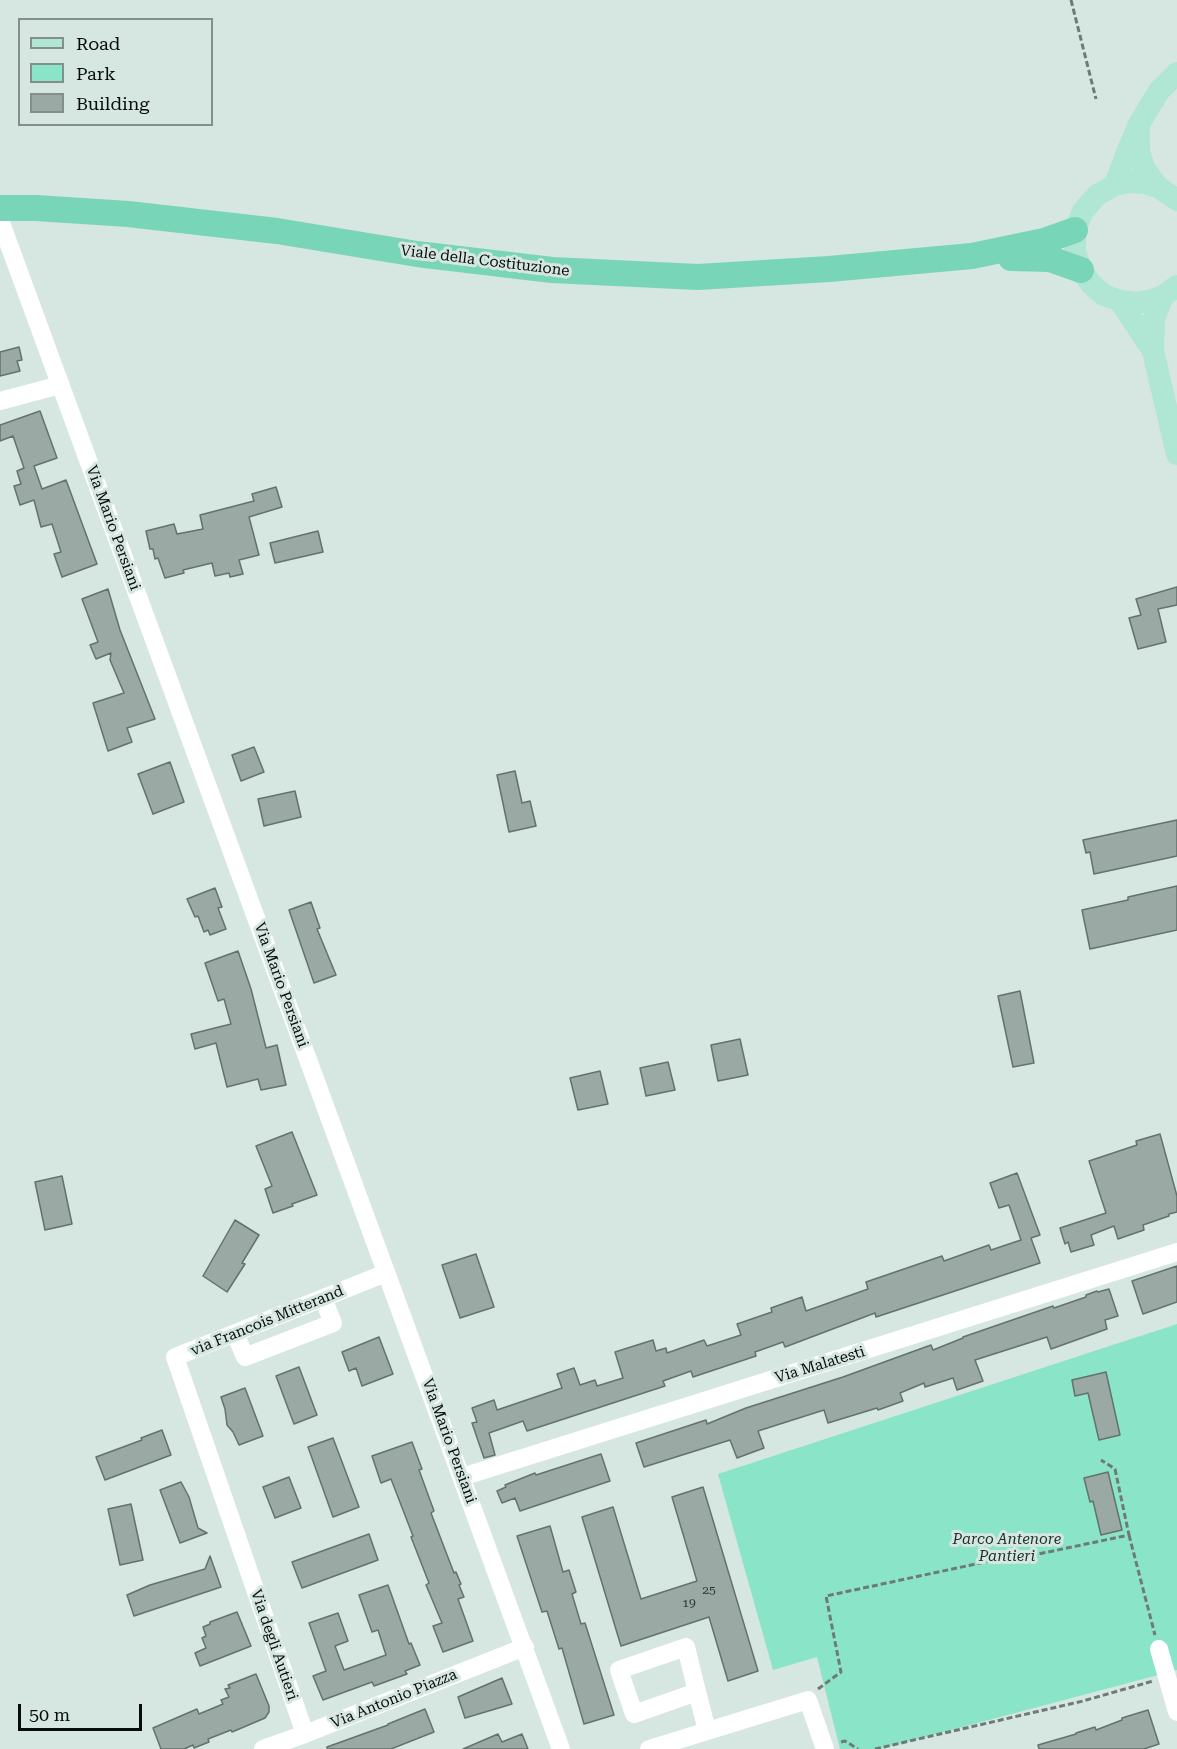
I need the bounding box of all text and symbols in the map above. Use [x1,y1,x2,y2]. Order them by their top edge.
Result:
legend [18,18,213,126]
text: Road [76,33,120,54]
text: Park [76,63,116,84]
text: Building [76,93,150,114]
street label: Viale della Costituzione [399,242,571,280]
street label: Via Mario Persiani [82,463,144,593]
street label: Via Mario Persiani [250,920,312,1050]
street label: via Francois Mitterand [188,1282,346,1360]
street label: Via Malatesti [773,1343,867,1387]
street label: Via Mario Persiani [418,1376,480,1506]
park label: Parco Antenore Pantieri [953,1531,1061,1566]
house number: 25 [702,1583,716,1597]
street label: Via degli Autieri [247,1587,301,1703]
house number: 19 [682,1596,696,1610]
street label: Via Antonio Piazza [328,1665,460,1733]
scale bar [21,1692,146,1730]
text: 50 m [29,1704,70,1725]

